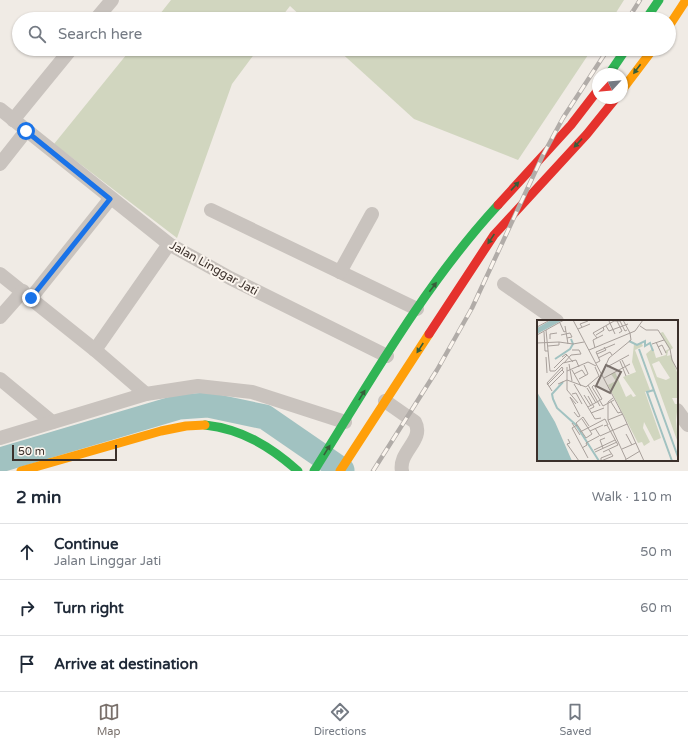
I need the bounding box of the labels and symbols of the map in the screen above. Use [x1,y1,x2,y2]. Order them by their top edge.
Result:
one-way arrow [633,64,642,75]
north arrow [592,68,628,104]
route start [17,122,35,140]
one-way arrow [574,138,583,147]
one-way arrow [510,181,520,191]
one-way arrow [488,233,495,245]
street label: Jalan Linggar Jati [167,238,261,298]
one-way arrow [429,281,438,292]
route end [22,289,40,307]
inset map [537,320,678,461]
one-way arrow [416,343,424,353]
one-way arrow [358,390,366,400]
scale bar [12,443,117,462]
one-way arrow [324,444,331,455]

